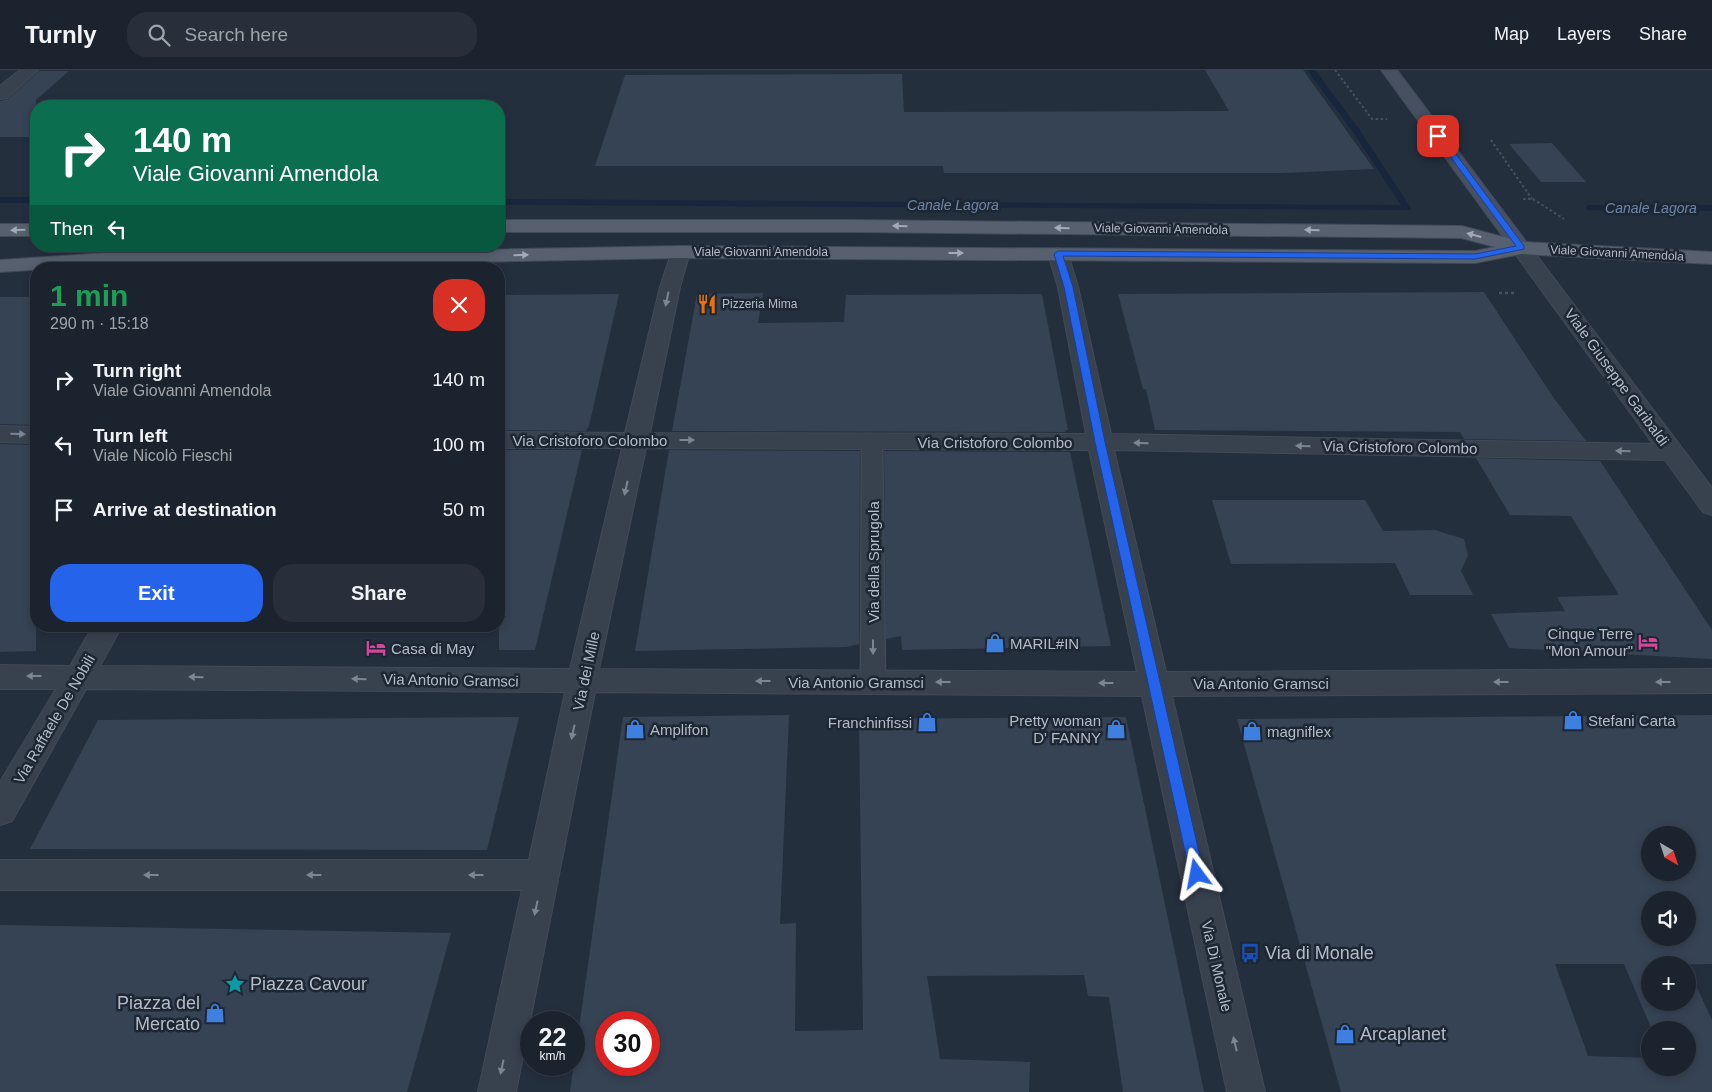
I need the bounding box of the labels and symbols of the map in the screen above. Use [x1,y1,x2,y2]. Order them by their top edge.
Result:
pin [1417,115,1459,157]
water label: Canale Lagora [907,197,999,213]
water label: Canale Lagora [1605,200,1697,216]
street label: Viale Giovanni Amendola [1094,221,1228,237]
one-way arrow [891,222,907,230]
one-way arrow [1054,224,1070,232]
one-way arrow [10,226,26,234]
one-way arrow [1304,226,1320,234]
one-way arrow [1467,231,1482,239]
street label: Viale Giovanni Amendola [1550,243,1685,264]
street label: Viale Giovanni Amendola [694,245,828,259]
one-way arrow [948,249,964,257]
one-way arrow [513,251,529,259]
one-way arrow [663,292,671,308]
restaurant icon: Pizzeria Mima [696,293,718,315]
place label: Pizzeria Mima [722,297,798,311]
street label: Viale Giuseppe Garibaldi [1561,305,1673,449]
one-way arrow [10,431,26,439]
street label: Via Cristoforo Colombo [513,432,667,449]
street label: Via Cristoforo Colombo [918,434,1072,451]
one-way arrow [680,436,696,444]
street label: Via Cristoforo Colombo [1322,437,1478,457]
one-way arrow [1133,439,1149,447]
one-way arrow [1295,441,1311,449]
one-way arrow [1615,447,1631,455]
one-way arrow [622,480,630,495]
street label: Via della Sprugola [865,501,882,623]
place label: Cinque Terre "Mon Amour" [1546,625,1633,659]
street label: Via dei Mille [569,630,603,712]
hotel icon: Cinque Terre "Mon Amour" [1637,631,1659,653]
shop icon: MARIL#IN [984,632,1006,654]
place label: MARIL#IN [1010,635,1079,652]
hotel icon: Casa di May [365,637,387,659]
place label: Casa di May [391,640,475,657]
one-way arrow [869,640,877,656]
street label: Via Raffaele De Nobili [10,651,98,787]
street label: Via Antonio Gramsci [383,670,519,690]
one-way arrow [25,673,41,681]
one-way arrow [188,673,204,681]
street label: Via Antonio Gramsci [788,674,924,691]
one-way arrow [350,675,366,683]
street label: Via Antonio Gramsci [1193,675,1329,692]
one-way arrow [755,677,771,685]
one-way arrow [935,678,951,686]
one-way arrow [1493,678,1509,686]
one-way arrow [1655,678,1671,686]
one-way arrow [1097,679,1113,687]
shop icon: Stefani Carta [1562,709,1584,731]
shop icon: Franchinfissi [916,711,938,733]
place label: Pretty woman D' FANNY [1009,712,1101,746]
place label: Stefani Carta [1588,712,1676,729]
place label: Franchinfissi [828,714,912,731]
shop icon: Amplifon [624,718,646,740]
shop icon: Pretty woman D' FANNY [1105,718,1127,740]
shop icon: magniflex [1241,720,1263,742]
place label: Amplifon [650,721,708,738]
place label: magniflex [1267,723,1332,740]
one-way arrow [569,724,577,740]
north arrow [1641,826,1696,881]
position arrow [1170,847,1222,899]
one-way arrow [143,871,159,879]
one-way arrow [305,871,321,879]
one-way arrow [468,871,484,879]
one-way arrow [531,900,539,916]
street label: Via Di Monale [1198,919,1236,1013]
bus stop icon: Via di Monale [1239,942,1261,964]
place label: Via di Monale [1265,943,1374,963]
place icon: Piazza Cavour [224,973,246,995]
place label: Piazza Cavour [250,974,367,994]
place label: Piazza del Mercato [117,993,200,1034]
shop icon: Piazza del Mercato [204,1002,226,1024]
speed limit sign: 30 [595,1011,660,1076]
shop icon: Arcaplanet [1334,1023,1356,1045]
place label: Arcaplanet [1360,1024,1446,1044]
one-way arrow [1231,1037,1239,1052]
one-way arrow [498,1059,506,1075]

